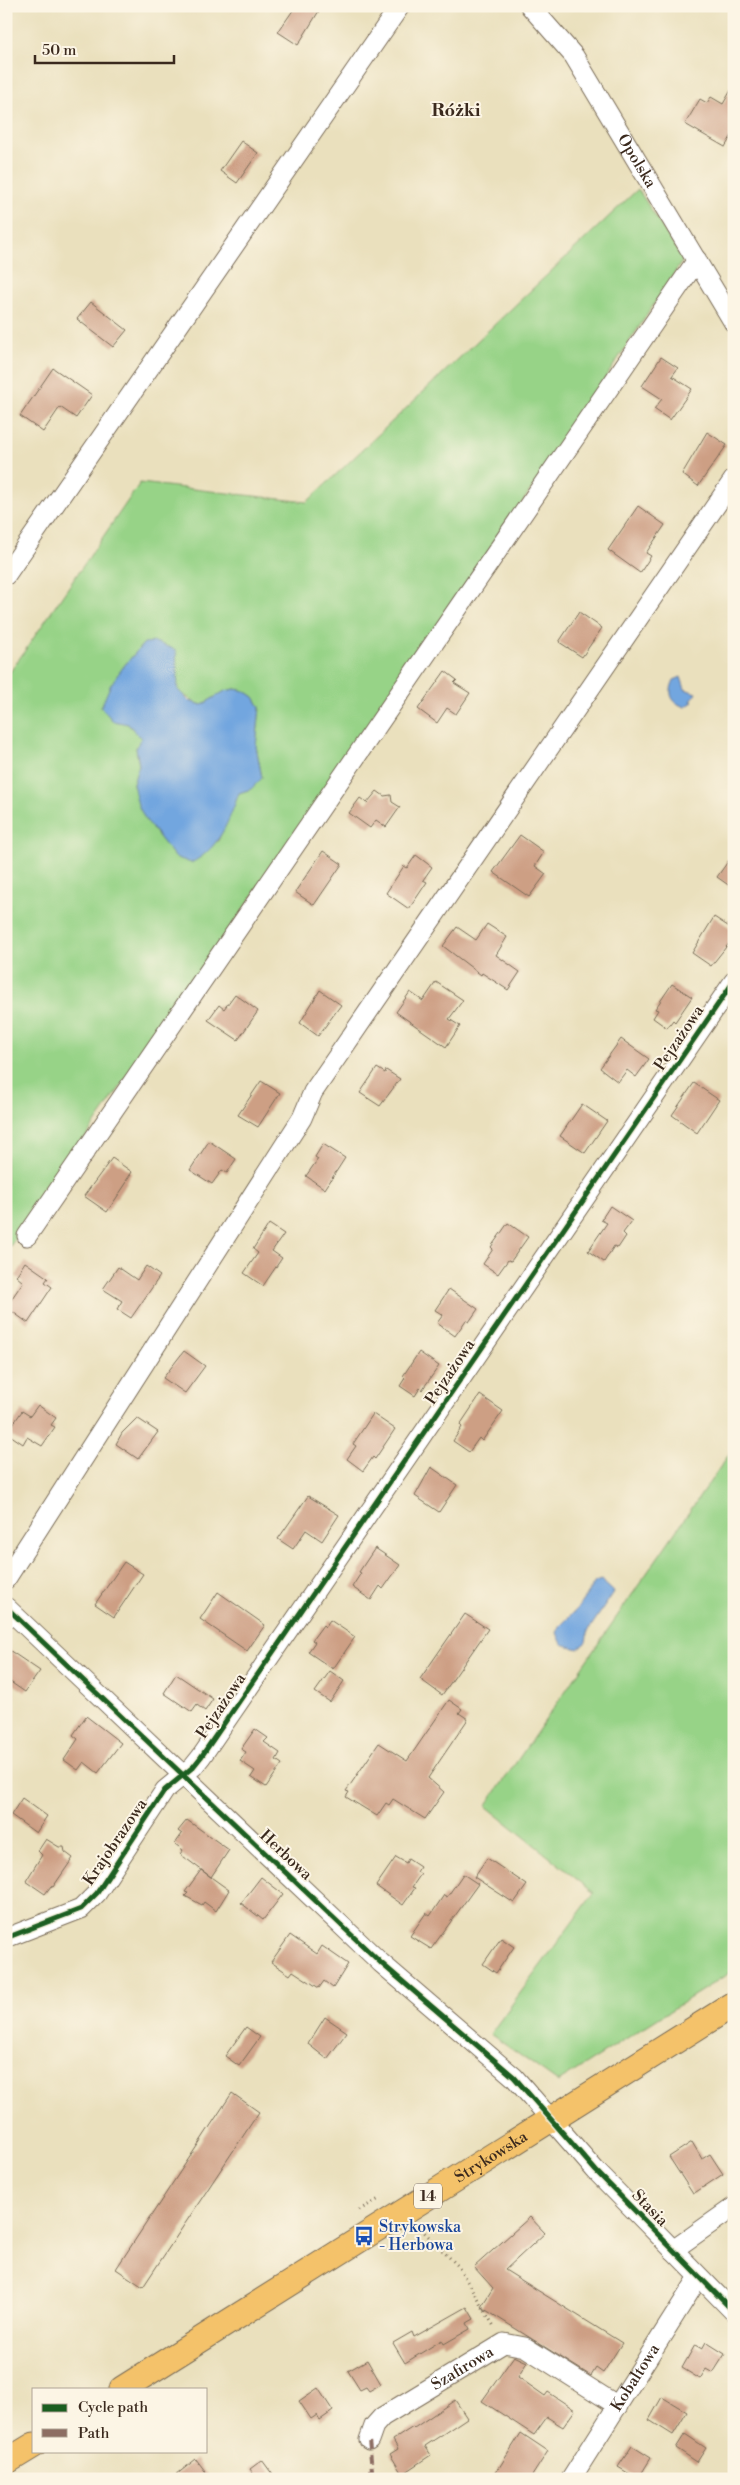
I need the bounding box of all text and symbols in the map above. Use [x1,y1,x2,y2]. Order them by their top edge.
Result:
scale bar [35,32,174,64]
text: 50 m [42,41,76,60]
district label: Różki [431,99,481,122]
street label: Opolska [613,130,661,192]
street label: Pejzażowa [650,1001,709,1075]
street label: Pejzażowa [421,1335,480,1409]
street label: Pejzażowa [192,1669,251,1743]
street label: Krajobrazowa [79,1794,152,1889]
street label: Herbowa [256,1826,317,1885]
street label: Strykowska [451,2126,532,2187]
road number: 14 [414,2184,442,2208]
street label: Stasia [628,2185,673,2231]
place label: Strykowska - Herbowa [379,2217,462,2255]
bus stop icon: Strykowska - Herbowa [353,2225,375,2247]
street label: Kobaltowa [606,2339,664,2415]
street label: Szafirowa [428,2341,498,2395]
legend [32,2388,208,2452]
text: Cycle path [78,2398,148,2417]
text: Path [78,2424,110,2443]

